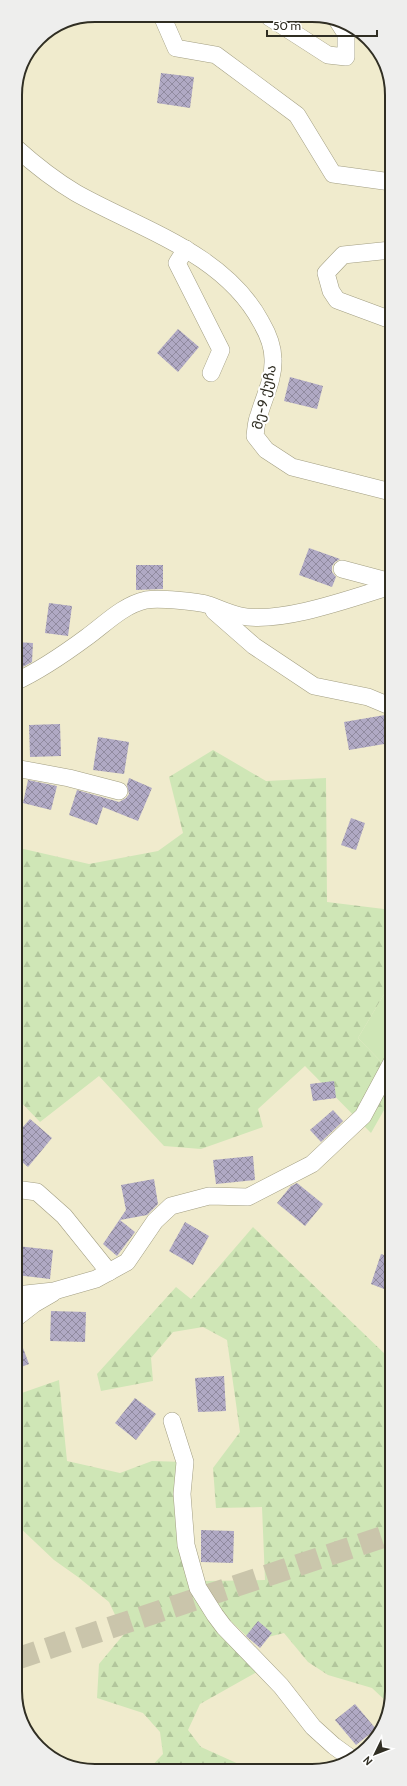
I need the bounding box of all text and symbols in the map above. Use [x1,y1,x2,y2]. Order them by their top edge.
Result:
scale bar [267,12,377,38]
text: 50 m [273,18,301,33]
street label: მე-9 ქუჩა [248,363,280,431]
north arrow [355,1734,395,1774]
text: N [360,1753,375,1768]

